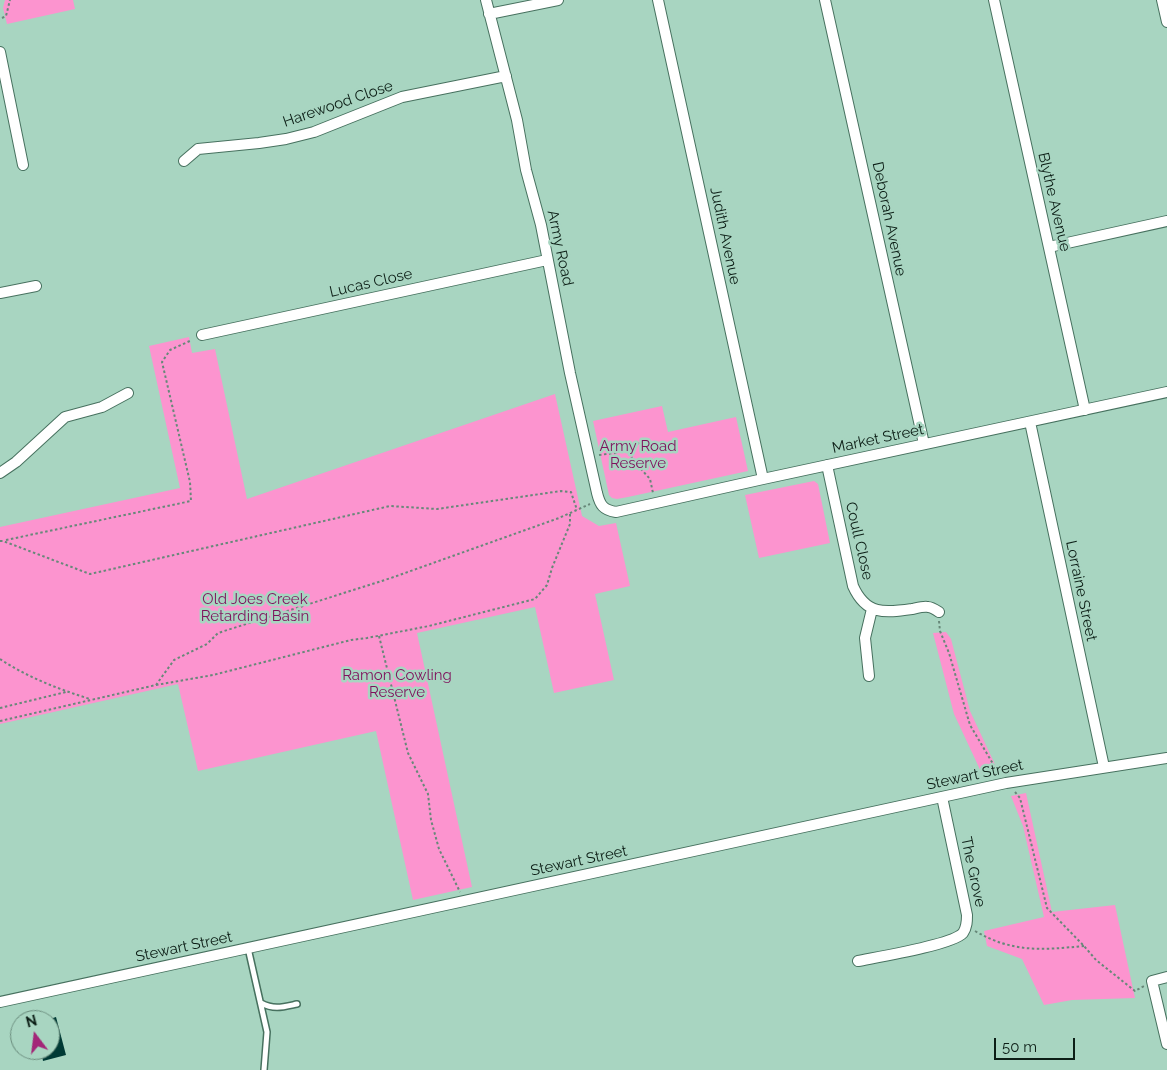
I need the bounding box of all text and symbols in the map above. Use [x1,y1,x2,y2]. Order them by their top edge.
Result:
street label: Harewood Close [281,77,395,131]
street label: Blythe Avenue [1034,151,1074,253]
street label: Deborah Avenue [868,160,910,278]
street label: Judith Avenue [706,186,744,286]
street label: Army Road [543,208,577,288]
street label: Lucas Close [328,265,414,301]
street label: Market Street [831,421,925,457]
park label: Army Road Reserve [600,437,676,472]
street label: Coull Close [841,500,877,582]
street label: Lorraine Street [1062,539,1100,643]
park label: Old Joes Creek Retarding Basin [201,590,309,625]
park label: Ramon Cowling Reserve [342,666,452,701]
street label: Stewart Street [925,756,1025,794]
street label: The Grove [957,835,989,909]
street label: Stewart Street [529,842,629,880]
street label: Stewart Street [134,928,234,966]
north arrow [10,1010,60,1060]
text: N [24,1012,39,1031]
scale bar [997,1028,1078,1060]
text: 50 m [1002,1038,1037,1056]

